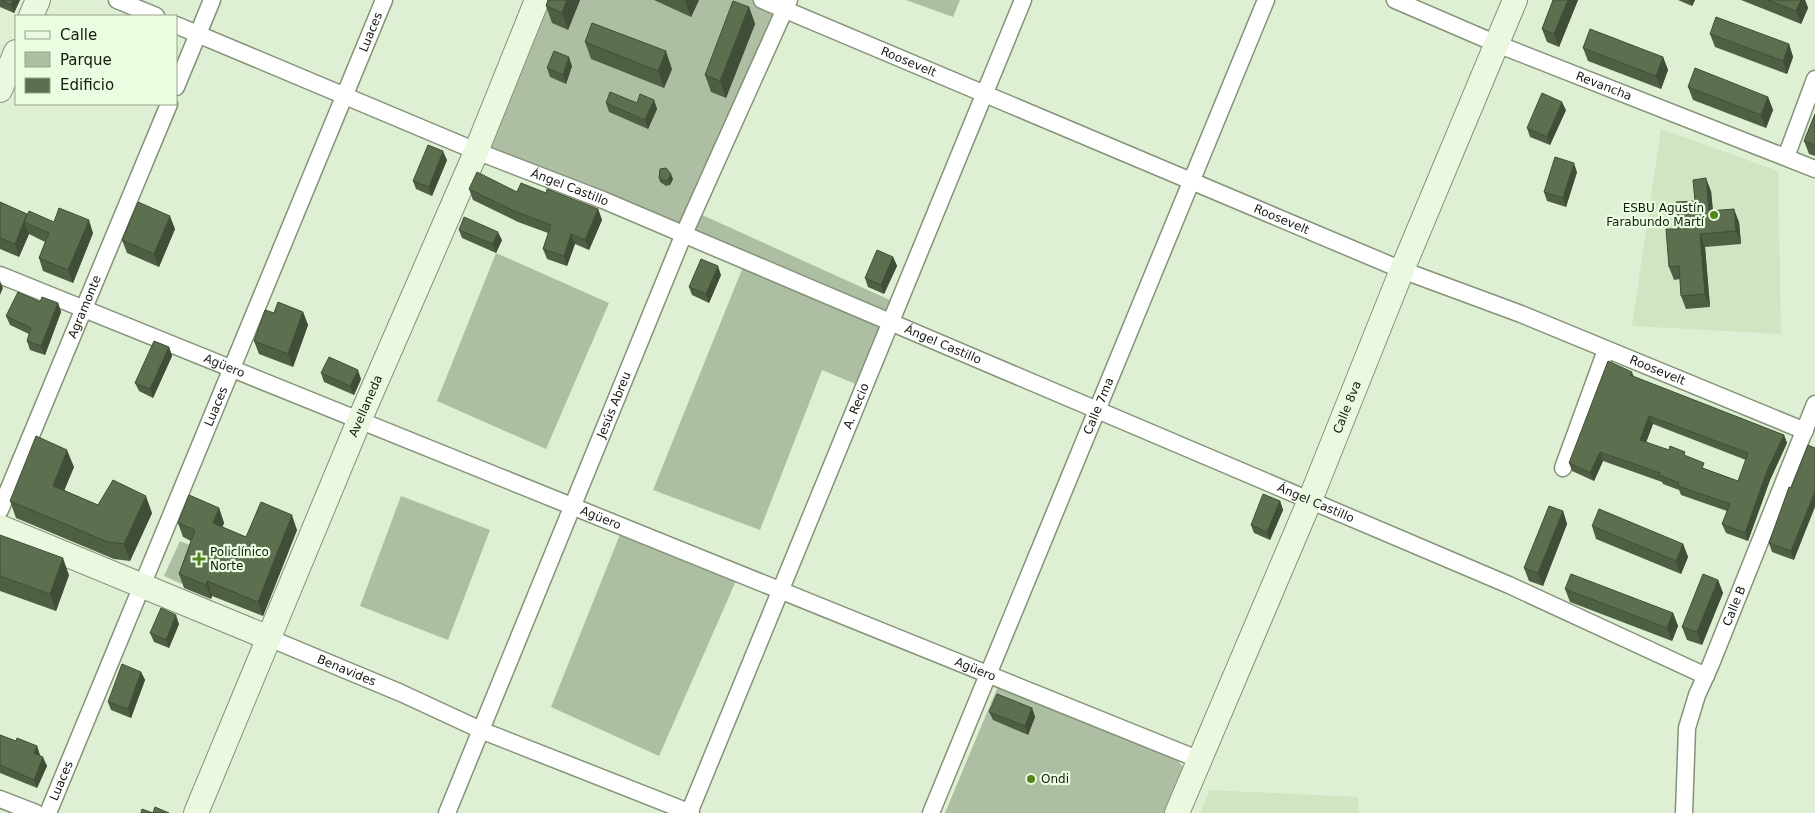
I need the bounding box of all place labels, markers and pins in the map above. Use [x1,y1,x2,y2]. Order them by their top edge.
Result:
place label: ESBU Agustín Farabundo Martí [1606,201,1705,229]
marker: ESBU Agustín Farabundo Martí [1708,209,1720,221]
place label: Policlínico Norte [210,545,269,573]
marker: Policlínico Norte [192,552,206,566]
place label: Ondi [1041,772,1069,786]
marker: Ondi [1025,773,1037,785]

